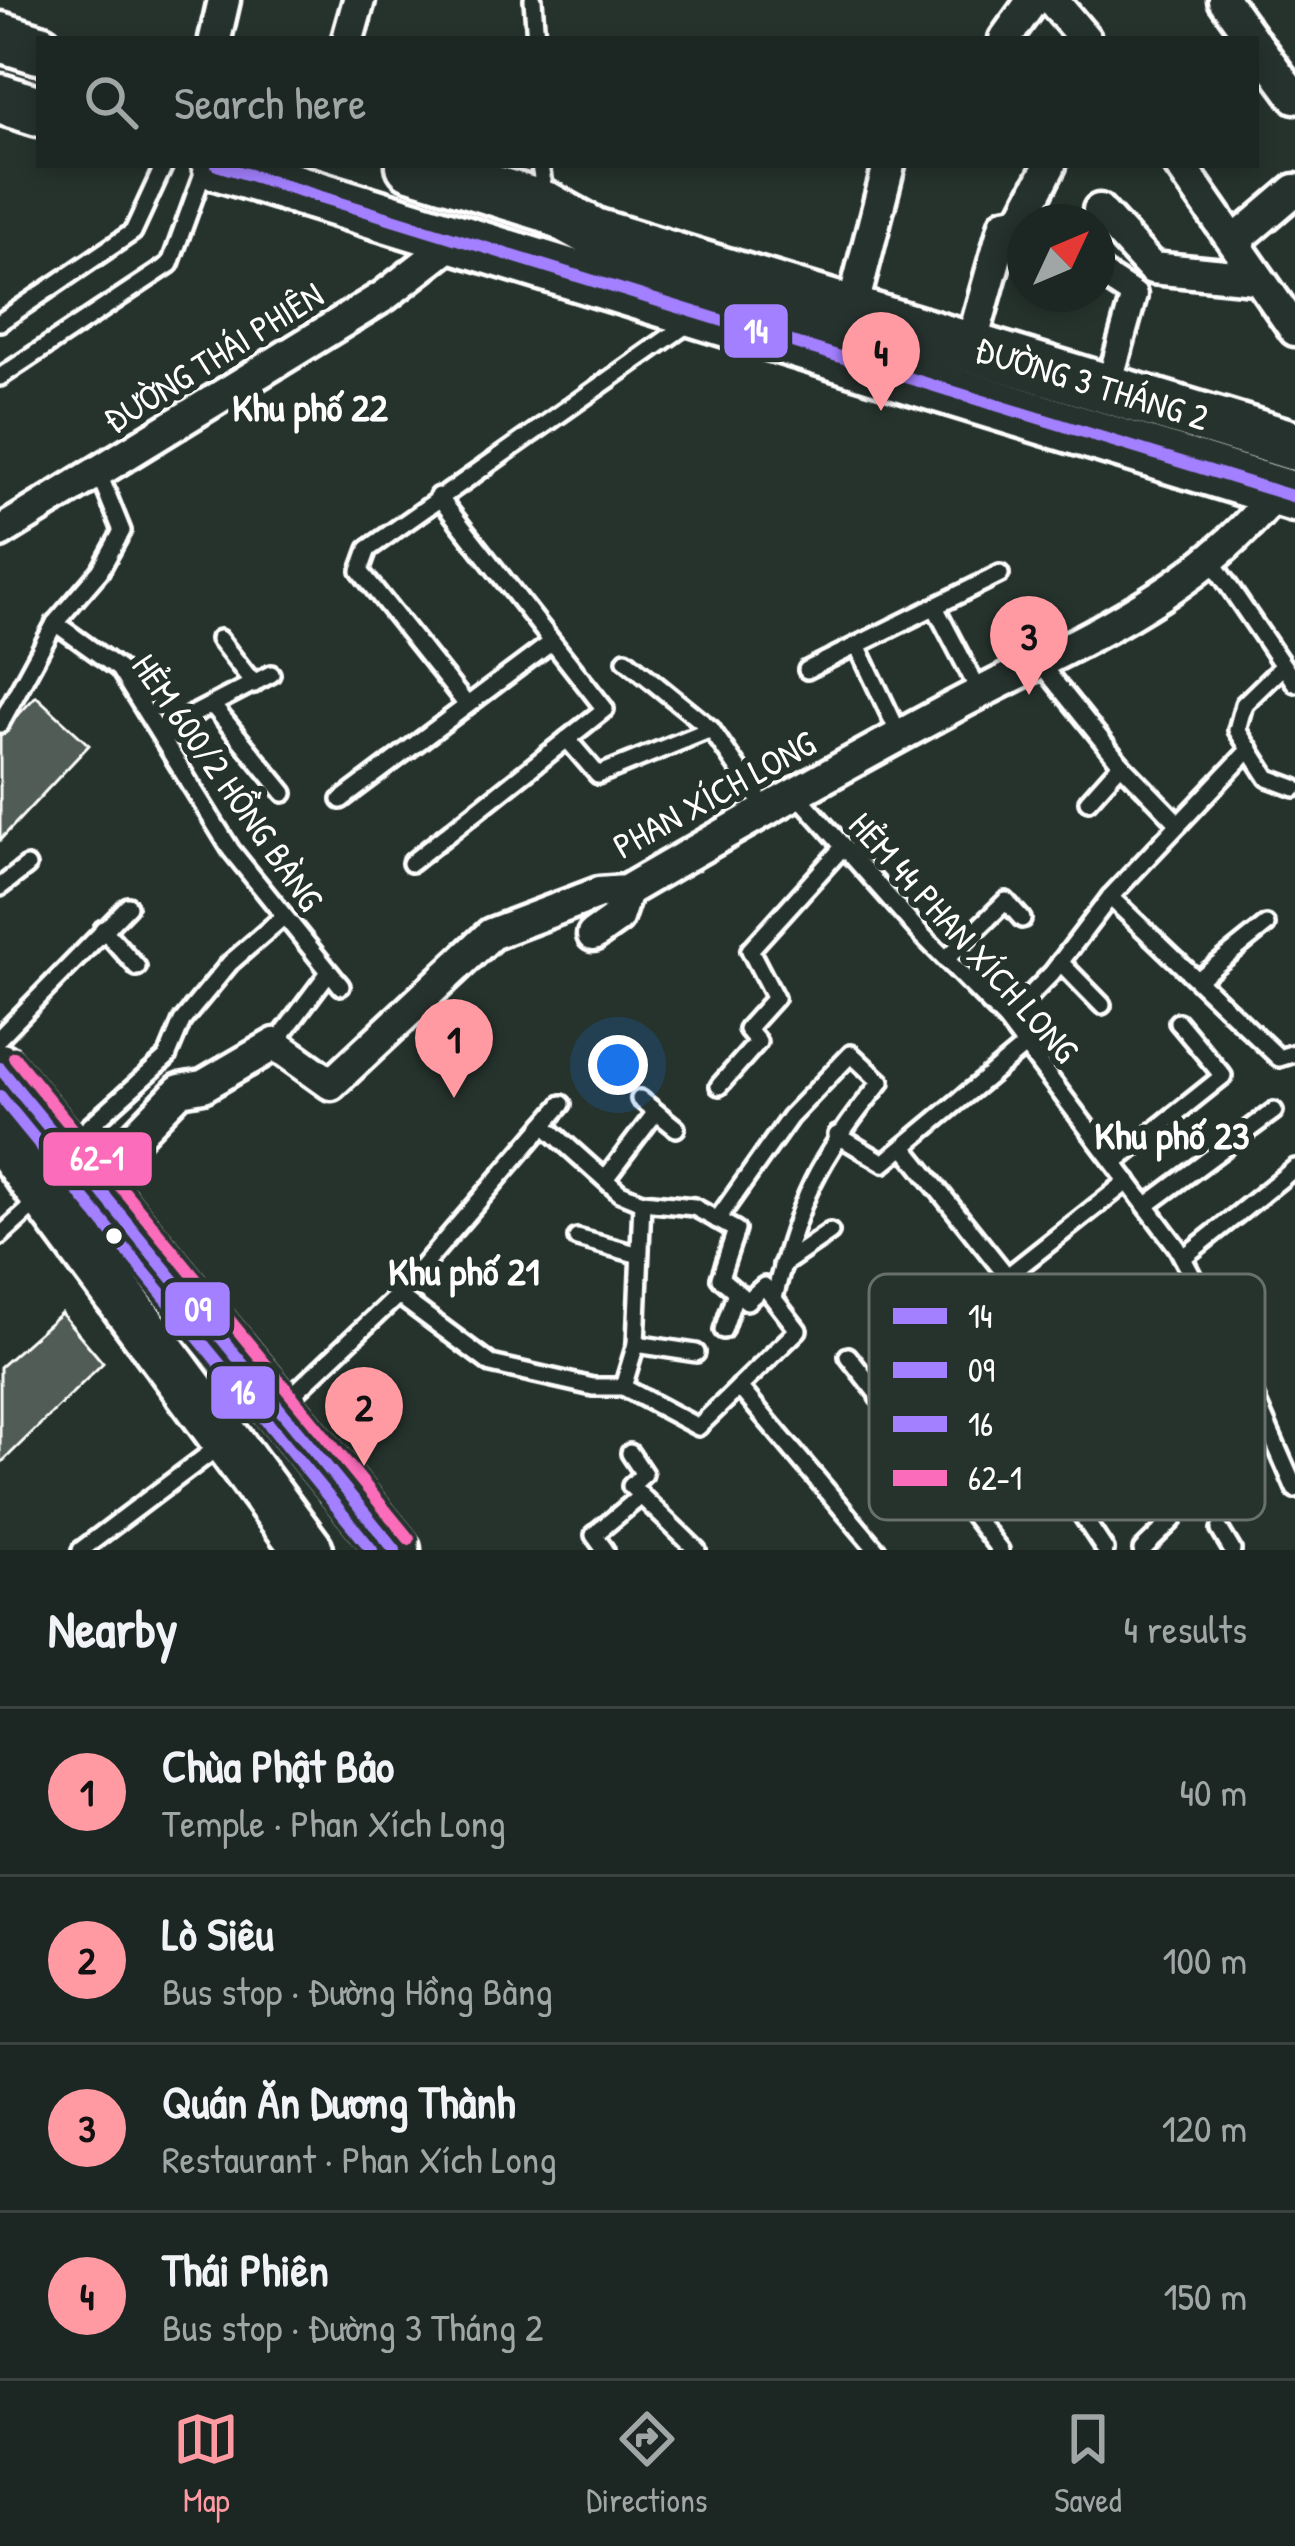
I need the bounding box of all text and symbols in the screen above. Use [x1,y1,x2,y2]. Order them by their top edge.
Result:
search box [36,36,1259,168]
icon: search [78,69,144,135]
text: Search here [174,72,366,133]
north arrow [1007,204,1115,312]
street label: ĐƯỜNG THÁI PHIÊN [94,270,332,444]
line badge: 14 [722,302,790,360]
text: 14 [744,309,768,353]
pin: 4 [842,312,920,411]
street label: ĐƯỜNG 3 THÁNG 2 [969,324,1215,441]
district label: Khu phố 22 [232,380,389,434]
pin: 3 [990,596,1068,695]
street label: HẺM 600/2 HỒNG BÀNG [121,643,336,921]
street label: PHAN XÍCH LONG [604,718,824,869]
street label: HẺM 44 PHAN XÍCH LONG [839,801,1091,1073]
pin: 1 [415,999,493,1098]
your location [588,1035,648,1095]
district label: Khu phố 23 [1095,1108,1249,1162]
line badge: 62-1 [41,1130,154,1188]
text: 62-1 [70,1136,124,1180]
unlabelled marker [103,1225,125,1247]
district label: Khu phố 21 [388,1244,540,1298]
legend [869,1274,1265,1520]
line badge: 09 [163,1280,232,1338]
text: 09 [185,1287,211,1331]
text: 14 [968,1294,992,1338]
text: 09 [968,1348,995,1392]
line badge: 16 [209,1364,277,1421]
pin: 2 [325,1367,403,1466]
text: 16 [230,1370,256,1414]
text: 16 [968,1402,993,1446]
text: 62-1 [968,1456,1022,1500]
text: Nearby [48,1594,178,1663]
text: 4 results [1123,1602,1247,1655]
text: Chùa Phật Bảo [162,1735,394,1796]
text: 1 [80,1765,94,1818]
text: 40 m [1179,1765,1247,1818]
text: Temple · Phan Xích Long [162,1796,506,1849]
text: Lò Siêu [162,1903,274,1964]
text: 2 [78,1933,96,1986]
text: 100 m [1162,1933,1247,1986]
text: Bus stop · Đường Hồng Bàng [162,1964,553,2017]
text: Quán Ăn Dương Thành [162,2071,516,2132]
text: 3 [78,2101,96,2154]
text: 120 m [1162,2101,1247,2154]
text: Restaurant · Phan Xích Long [162,2132,557,2185]
text: Thái Phiên [162,2239,329,2300]
text: 4 [80,2269,94,2322]
text: 150 m [1163,2269,1247,2322]
text: Bus stop · Đường 3 Tháng 2 [162,2300,543,2353]
tab: Map [173,2406,239,2522]
tab: Directions [586,2406,708,2522]
tab: Saved [1054,2406,1122,2522]

